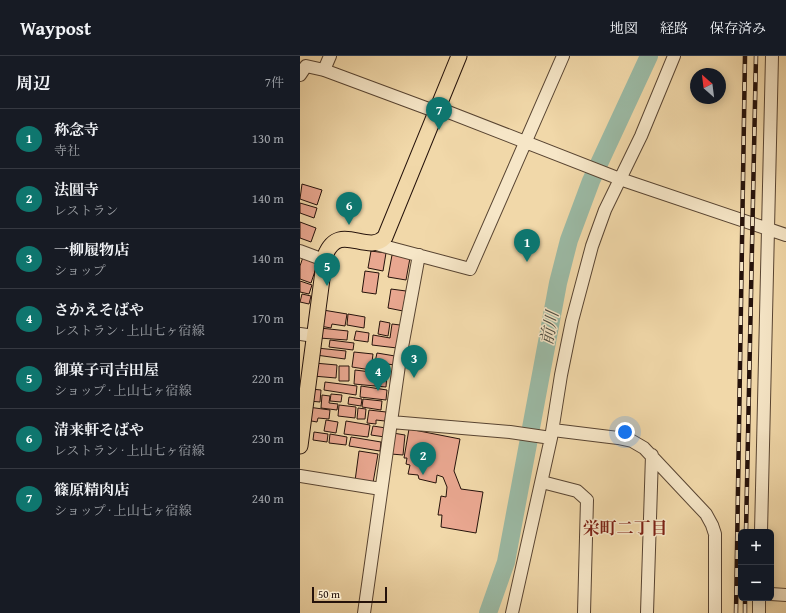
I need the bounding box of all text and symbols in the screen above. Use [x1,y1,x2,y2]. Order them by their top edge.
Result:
text: Waypost [20,14,91,42]
text: 地図 [610,18,638,38]
text: 経路 [660,18,688,38]
text: 保存済み [710,18,766,38]
north arrow [690,68,726,104]
text: 周辺 [16,70,50,95]
text: 7件 [265,73,284,92]
pin: 7 [426,97,452,130]
text: 称念寺 [54,119,99,140]
text: 1 [26,129,32,148]
text: 130 m [252,129,284,148]
text: 寺社 [54,141,80,160]
text: 法圓寺 [54,179,99,200]
text: 2 [26,189,32,208]
text: 140 m [252,189,284,208]
pin: 6 [336,192,362,225]
text: レストラン [54,201,119,220]
pin: 1 [514,229,540,262]
text: 一柳履物店 [54,239,129,260]
text: 3 [26,249,32,268]
text: 140 m [252,249,284,268]
pin: 5 [314,253,340,286]
text: ショップ [54,261,106,280]
text: さかえそばや [54,299,144,320]
water label: 前川 [533,307,564,347]
text: 4 [26,309,32,328]
text: 170 m [252,309,284,328]
text: レストラン · 上山七ヶ宿線 [54,321,205,340]
pin: 3 [401,345,427,378]
pin: 4 [365,358,391,391]
text: 御菓子司吉田屋 [54,359,159,380]
text: 5 [26,369,32,388]
text: 220 m [252,369,284,388]
text: ショップ · 上山七ヶ宿線 [54,381,192,400]
text: 清来軒そばや [54,419,144,440]
your location [615,422,635,442]
text: 6 [26,429,32,448]
text: 230 m [252,429,284,448]
text: レストラン · 上山七ヶ宿線 [54,441,205,460]
pin: 2 [410,442,436,475]
text: 篠原精肉店 [54,479,129,500]
text: 7 [26,489,32,508]
text: 240 m [252,489,284,508]
text: ショップ · 上山七ヶ宿線 [54,501,192,520]
district label: 栄町二丁目 [583,515,668,540]
map controls [738,529,774,601]
button: + [738,529,774,565]
button: − [738,565,774,601]
scale bar [312,585,387,604]
text: 50 m [318,586,340,602]

